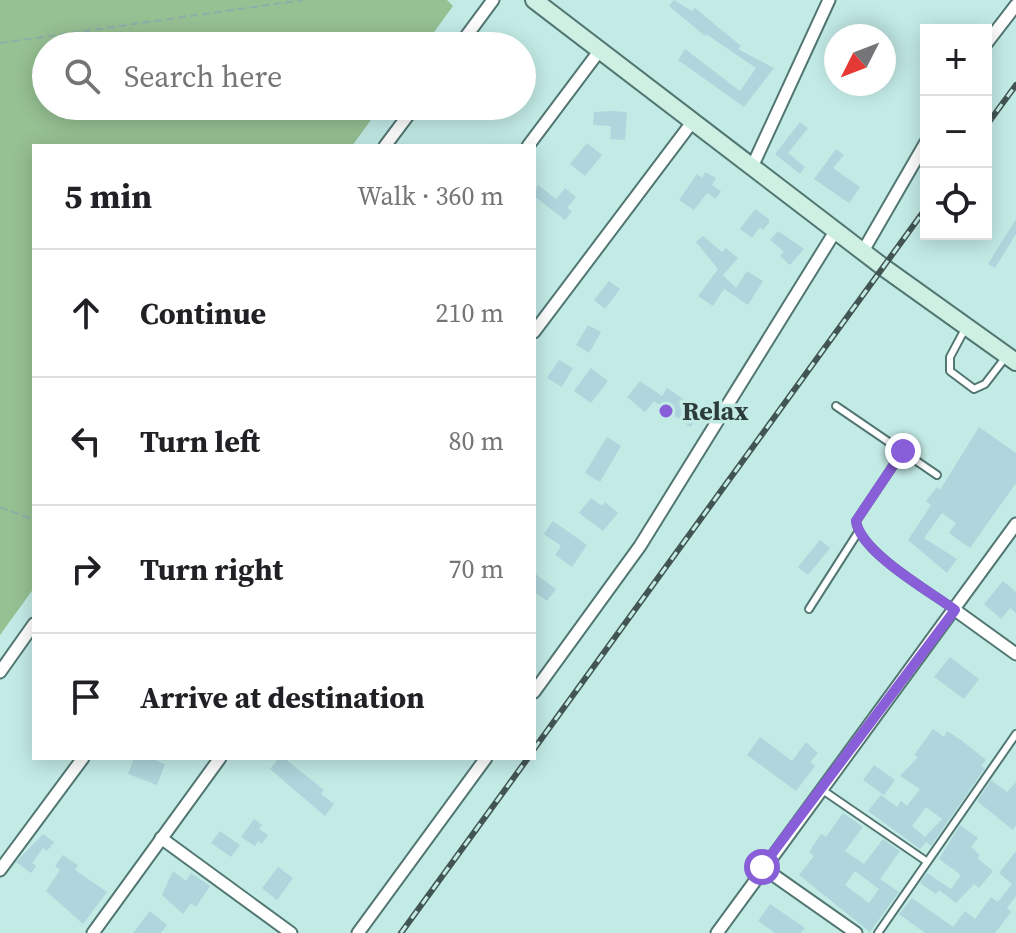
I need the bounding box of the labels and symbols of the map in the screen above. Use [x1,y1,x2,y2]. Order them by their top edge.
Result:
north arrow [824,24,896,96]
place label: Relax [682,393,749,429]
marker: Relax [657,402,675,420]
route end [885,433,921,469]
route start [744,849,780,885]

